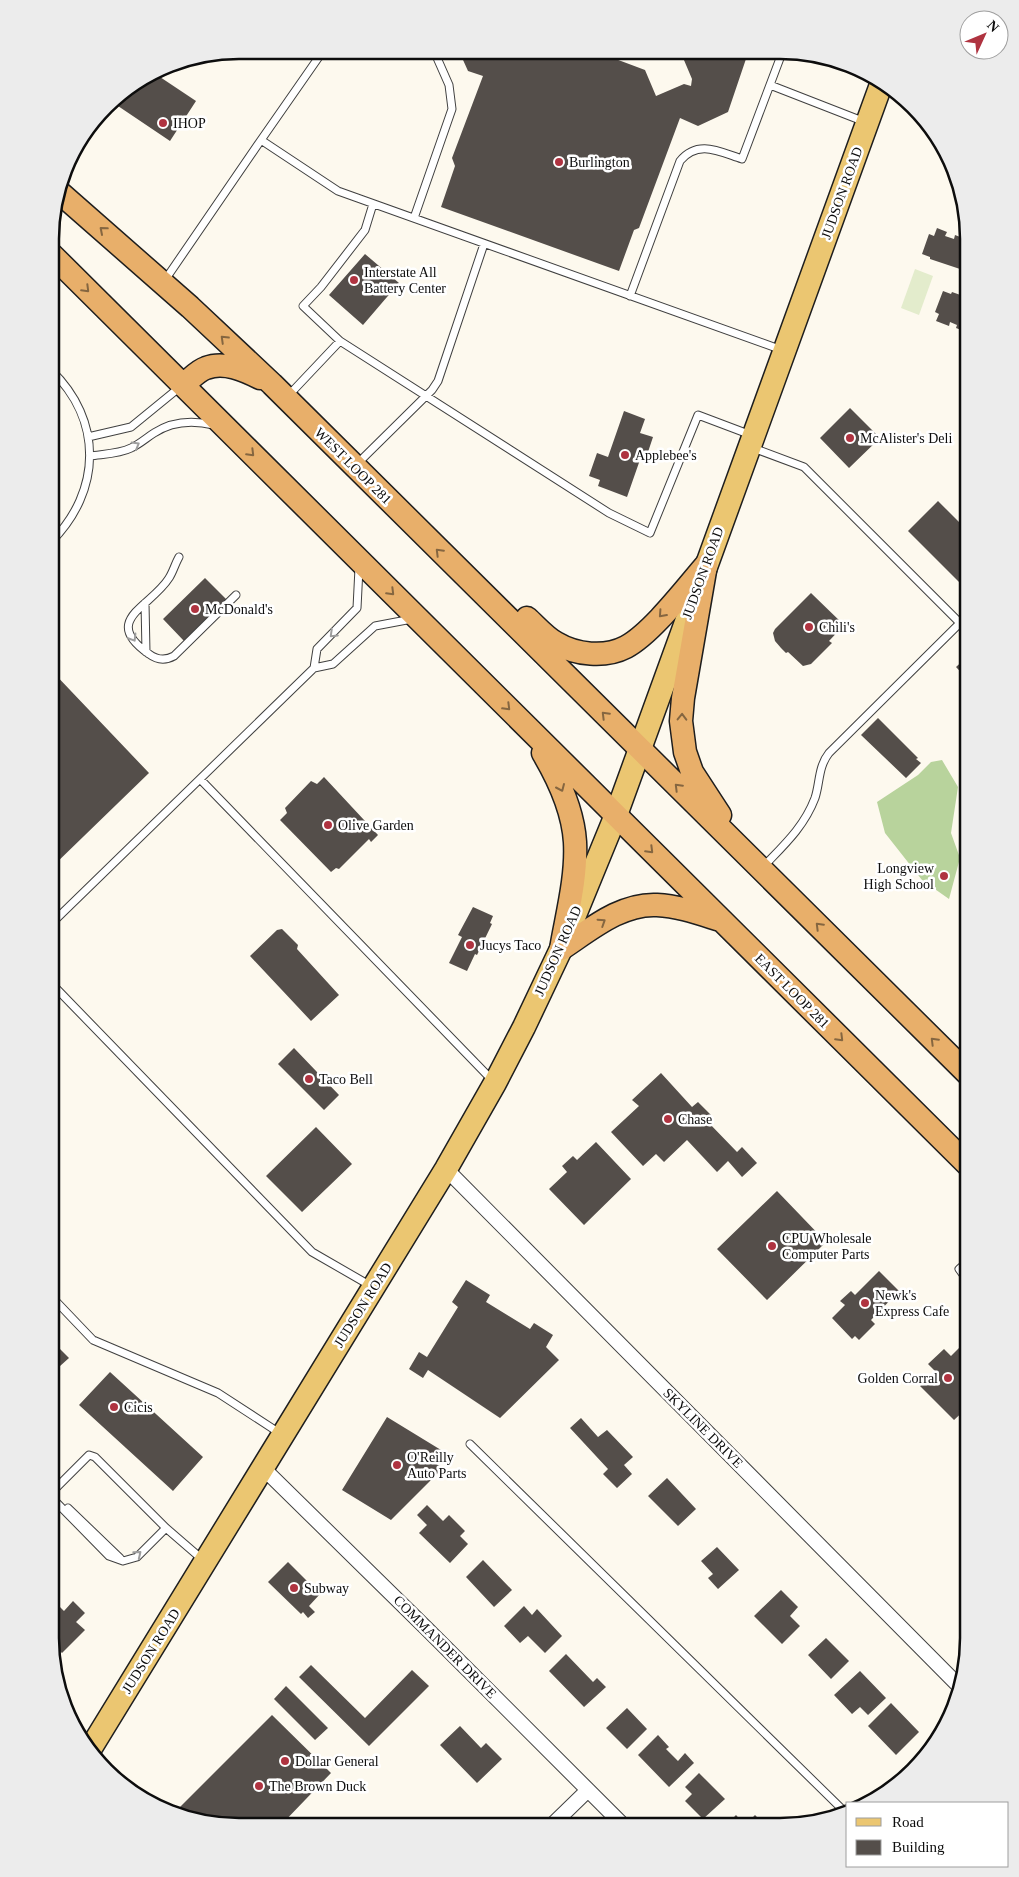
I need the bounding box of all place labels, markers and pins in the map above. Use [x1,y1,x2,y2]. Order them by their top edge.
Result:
place label: IHOP [173,116,206,131]
marker: IHOP [157,117,169,129]
place label: Burlington [569,155,630,170]
marker: Burlington [553,156,565,168]
place label: Interstate All Battery Center [364,265,446,296]
marker: Interstate All Battery Center [348,274,360,286]
place label: McAlister's Deli [860,431,952,446]
marker: McAlister's Deli [844,432,856,444]
place label: Applebee's [635,448,697,463]
marker: Applebee's [619,449,631,461]
place label: McDonald's [205,602,273,617]
marker: McDonald's [189,603,201,615]
place label: Chili's [819,620,855,635]
marker: Chili's [803,621,815,633]
place label: Olive Garden [338,818,414,833]
marker: Olive Garden [322,819,334,831]
place label: Longview High School [864,861,935,892]
marker: Longview High School [938,870,950,882]
place label: Jucys Taco [480,938,541,953]
marker: Jucys Taco [464,939,476,951]
place label: Taco Bell [319,1072,373,1087]
marker: Taco Bell [303,1073,315,1085]
place label: Chase [678,1112,712,1127]
marker: Chase [662,1113,674,1125]
place label: CPU Wholesale Computer Parts [782,1231,872,1262]
marker: CPU Wholesale Computer Parts [766,1240,778,1252]
place label: Newk's Express Cafe [875,1288,949,1319]
marker: Newk's Express Cafe [859,1297,871,1309]
place label: Golden Corral [858,1371,938,1386]
marker: Golden Corral [942,1372,954,1384]
place label: Cicis [124,1400,153,1415]
marker: Cicis [108,1401,120,1413]
place label: O'Reilly Auto Parts [407,1450,467,1481]
marker: O'Reilly Auto Parts [391,1459,403,1471]
place label: Subway [304,1581,349,1596]
marker: Subway [288,1582,300,1594]
place label: Dollar General [295,1754,379,1769]
marker: Dollar General [279,1755,291,1767]
place label: The Brown Duck [269,1779,366,1794]
marker: The Brown Duck [253,1780,265,1792]

